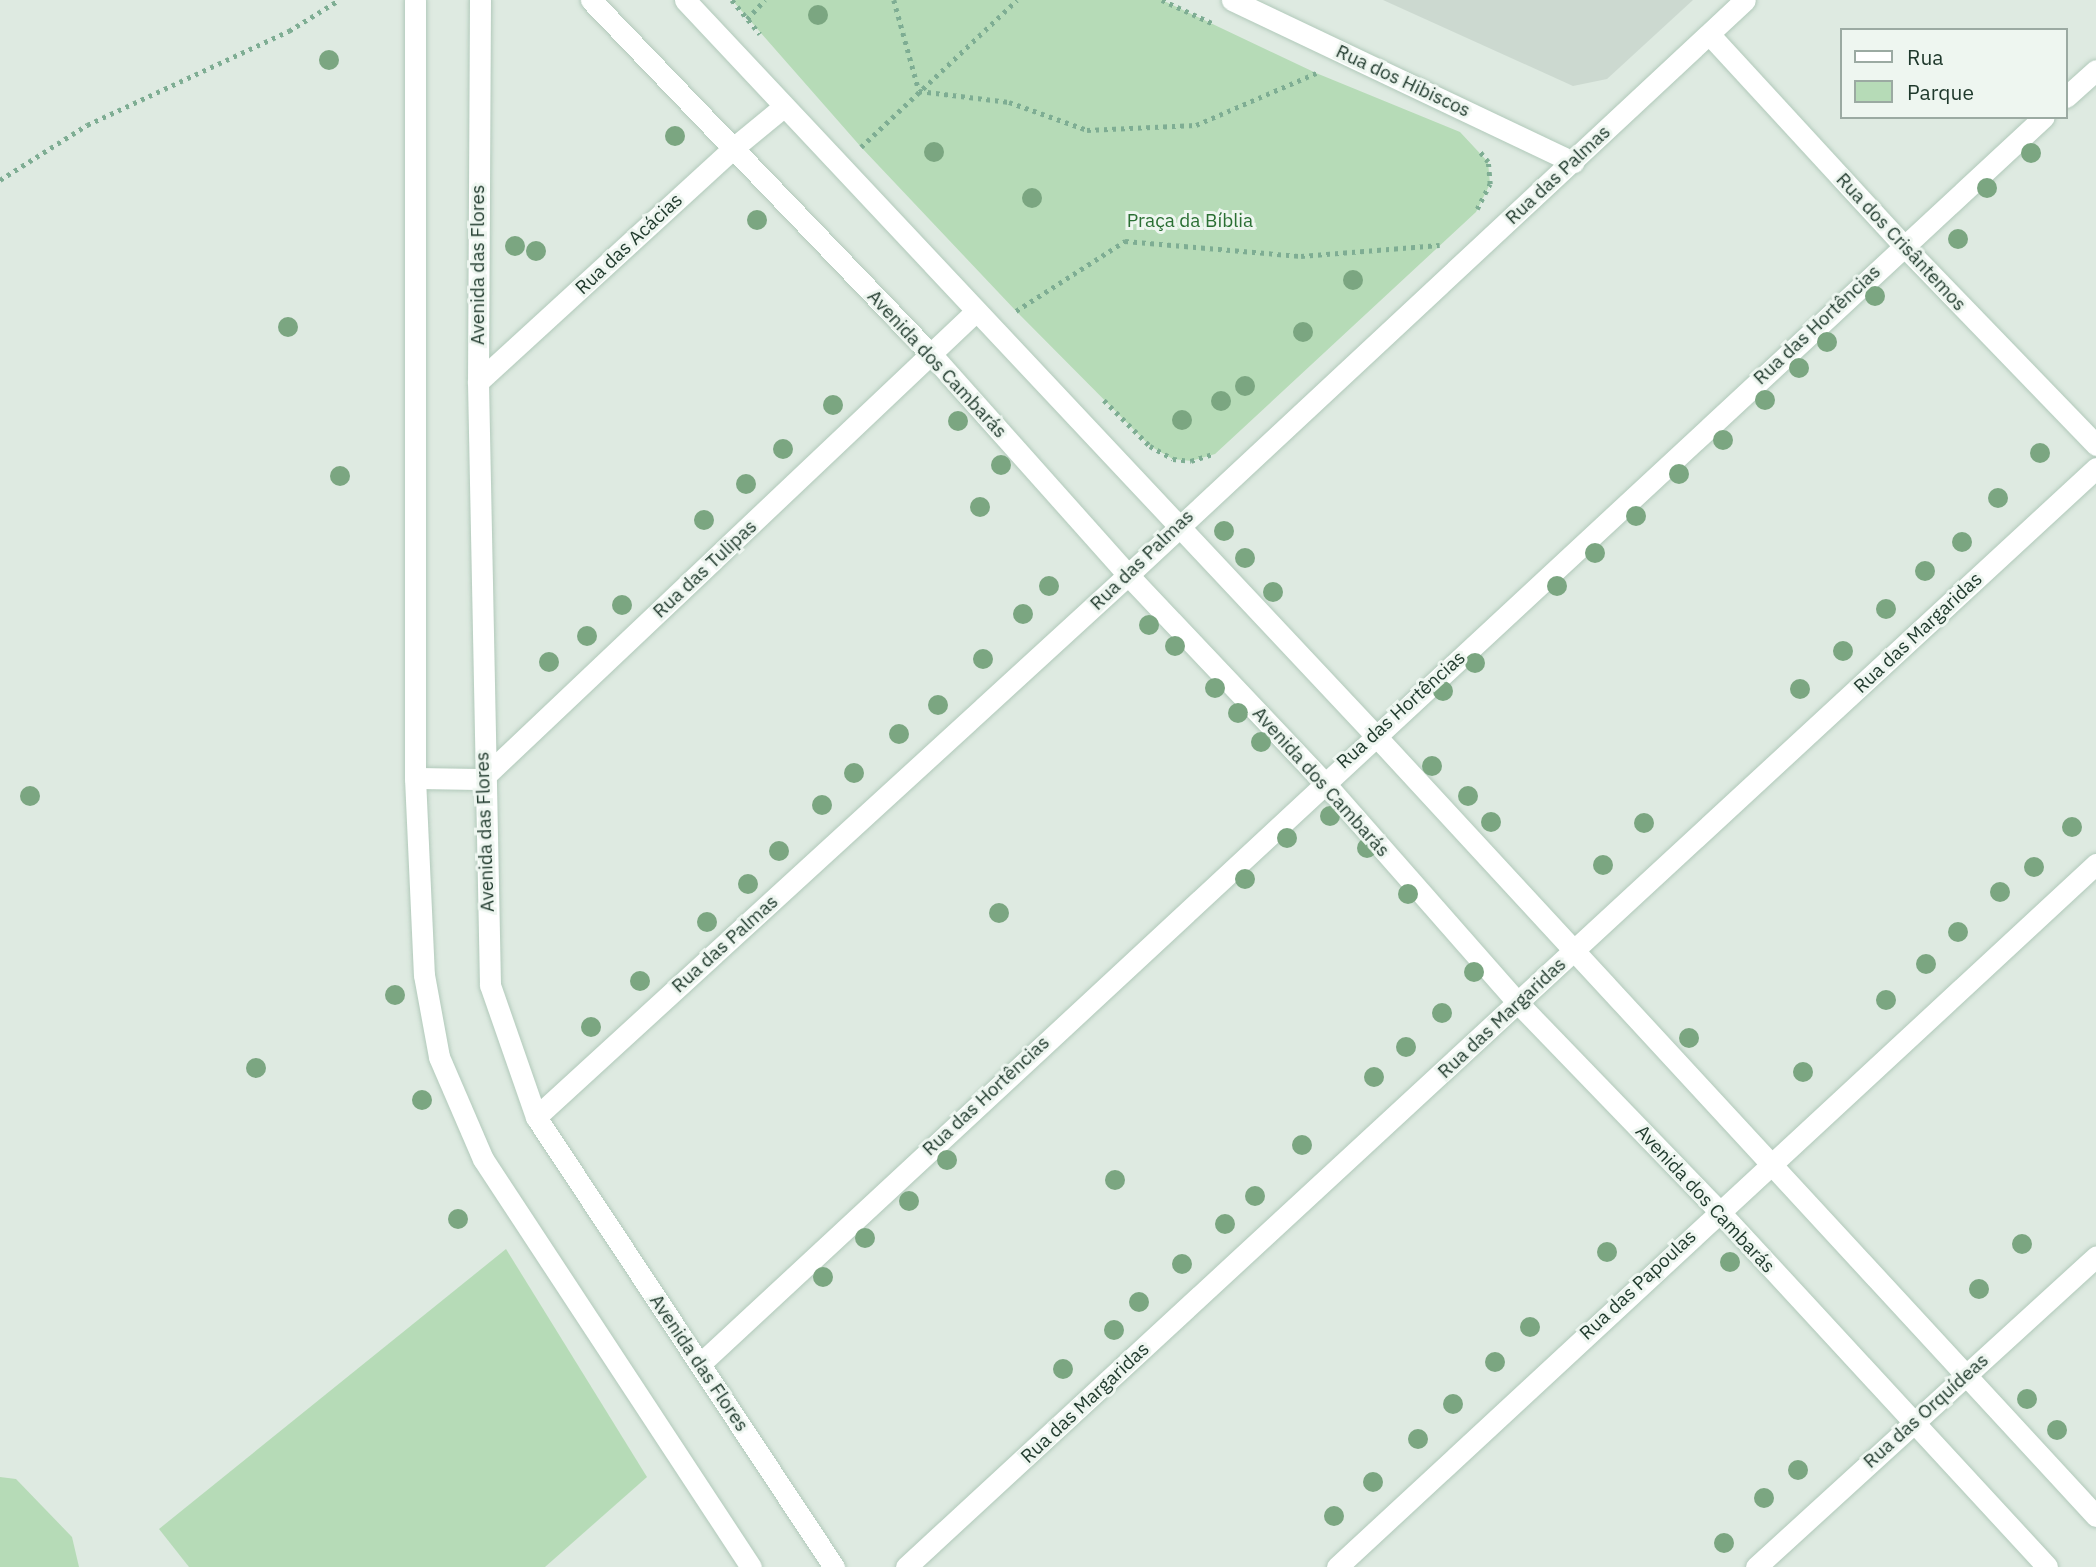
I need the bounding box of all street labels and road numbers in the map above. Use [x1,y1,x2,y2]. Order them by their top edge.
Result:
street label: Rua dos Hibiscos [1332,40,1474,122]
street label: Rua das Palmas [1501,121,1615,229]
street label: Rua dos Crisântemos [1831,168,1971,316]
street label: Avenida das Flores [467,185,489,345]
street label: Rua das Acácias [571,189,687,299]
street label: Rua das Hortências [1749,260,1885,390]
street label: Avenida dos Cambarás [863,285,1011,443]
street label: Rua das Palmas [1085,505,1199,615]
street label: Rua das Tulipas [648,515,762,623]
street label: Rua das Margaridas [1849,568,1987,698]
street label: Rua das Hortências [1332,646,1470,774]
street label: Avenida dos Cambarás [1248,702,1394,862]
street label: Avenida das Flores [471,751,499,913]
street label: Rua das Palmas [667,890,783,998]
street label: Rua das Margaridas [1433,953,1571,1083]
street label: Rua das Hortências [918,1031,1054,1161]
street label: Avenida dos Cambarás [1631,1120,1779,1278]
street label: Rua das Papoulas [1575,1225,1701,1345]
street label: Avenida das Flores [645,1290,753,1436]
street label: Rua das Margaridas [1016,1338,1154,1468]
street label: Rua das Orquídeas [1859,1349,1993,1473]

